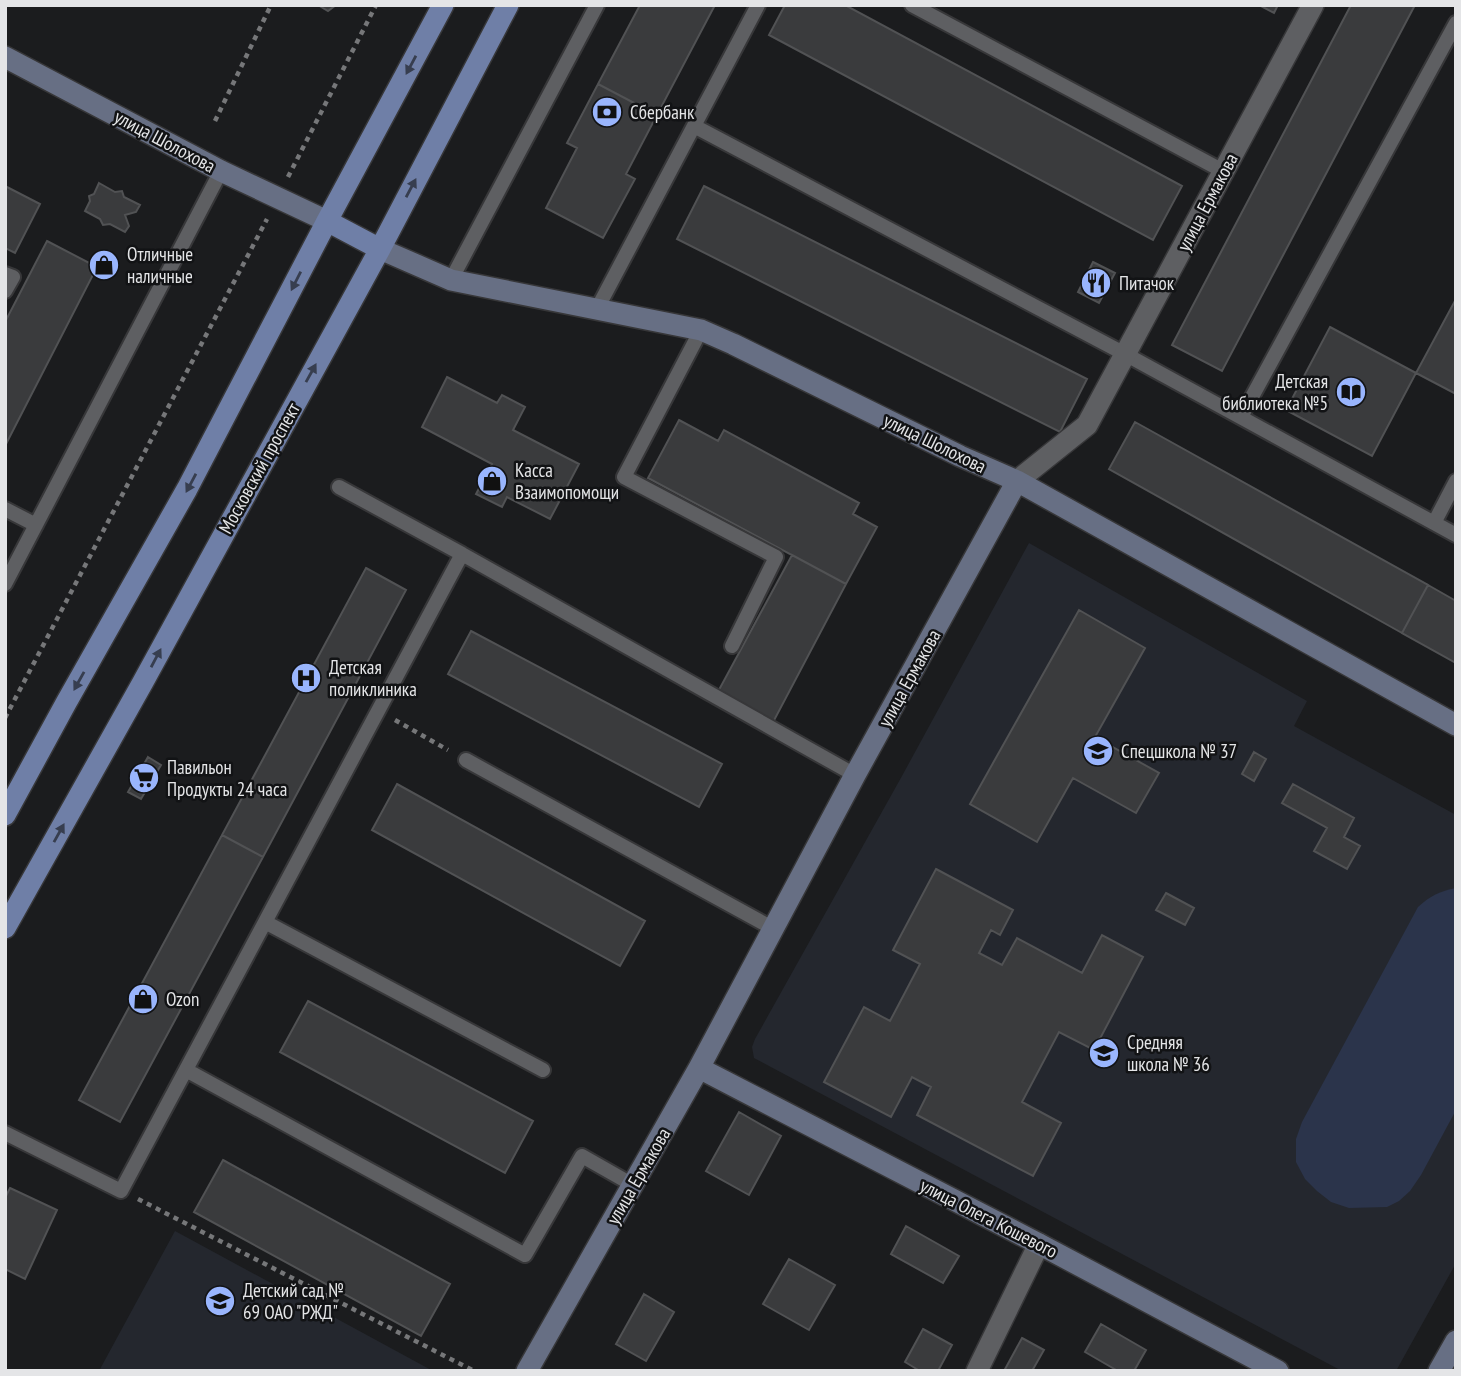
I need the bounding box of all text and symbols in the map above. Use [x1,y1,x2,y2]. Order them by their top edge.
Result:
one-way arrow [405,56,417,75]
bank icon: Сбербанк [590,95,624,129]
place label: Сбербанк [630,100,695,124]
street label: улица Шолохова [110,104,220,178]
street label: улица Ермакова [1171,149,1243,255]
one-way arrow [406,178,417,198]
place label: Отличные наличные [127,242,193,288]
shop icon: Отличные наличные [87,248,121,282]
restaurant icon: Питачок [1079,266,1113,300]
one-way arrow [290,271,302,291]
place label: Питачок [1119,271,1175,295]
one-way arrow [305,362,317,382]
place label: Детская библиотека №5 [1222,369,1328,415]
library icon: Детская библиотека №5 [1334,375,1368,409]
street label: Московский проспект [213,398,305,538]
street label: улица Шолохова [880,408,990,478]
place label: Касса Взаимопомощи [515,458,619,504]
shop icon: Касса Взаимопомощи [475,464,509,498]
one-way arrow [185,473,196,493]
street label: улица Ермакова [872,625,946,731]
one-way arrow [150,649,162,668]
place label: Детская поликлиника [329,655,417,701]
hospital icon: Детская поликлиника [289,661,323,695]
one-way arrow [73,671,85,691]
school or university icon: Спецшкола № 37 [1081,734,1115,768]
place label: Спецшкола № 37 [1121,739,1237,763]
place label: Павильон Продукты 24 часа [167,755,287,801]
supermarket icon: Павильон Продукты 24 часа [127,761,161,795]
one-way arrow [52,823,64,843]
shop icon: Ozon [126,982,160,1016]
place label: Ozon [166,987,199,1011]
place label: Средняя школа № 36 [1127,1030,1210,1076]
school or university icon: Средняя школа № 36 [1087,1036,1121,1070]
street label: улица Ермакова [601,1123,675,1229]
street label: улица Олега Кошевого [916,1173,1062,1263]
place label: Детский сад № 69 ОАО "РЖД" [243,1278,344,1324]
school or university icon: Детский сад № 69 ОАО "РЖД" [203,1284,237,1318]

